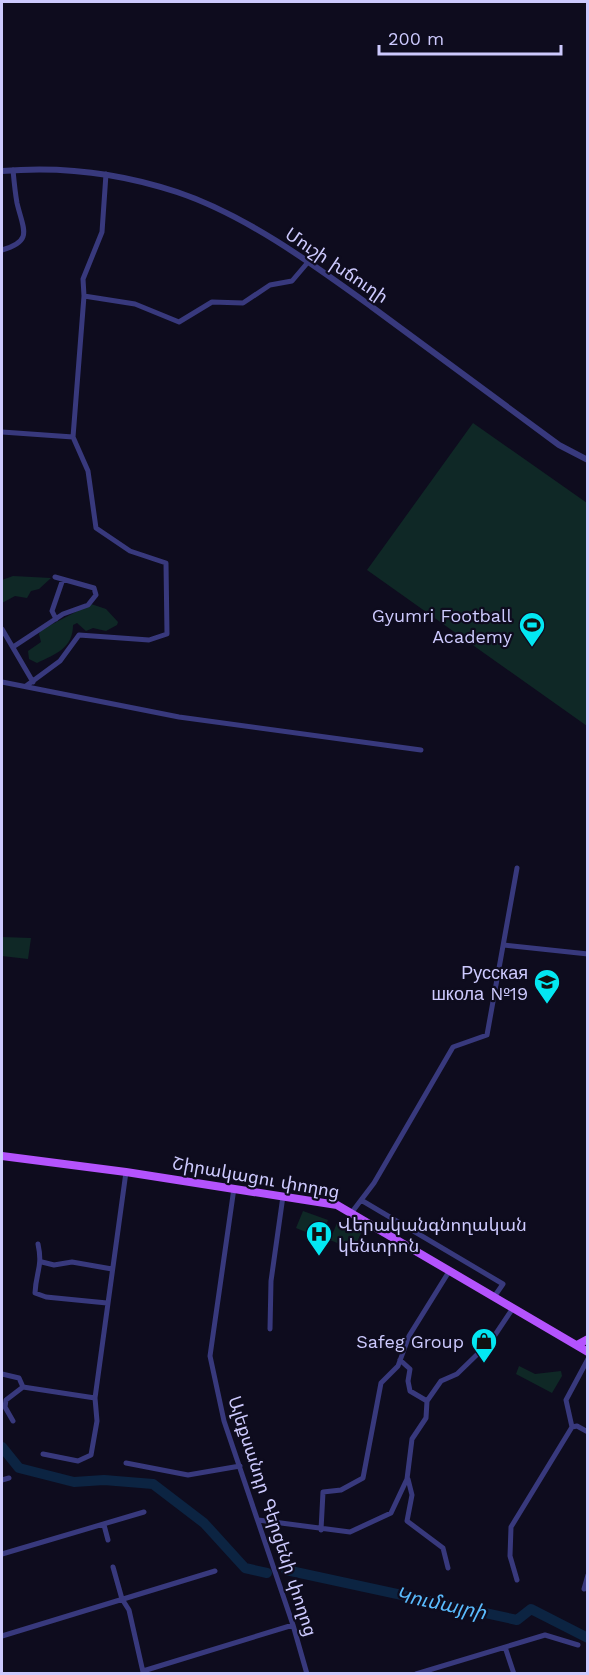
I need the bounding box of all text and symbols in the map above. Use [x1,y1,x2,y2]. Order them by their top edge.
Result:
scale bar [379,18,560,56]
text: 200 m [388,28,444,49]
street label: Մուշի խճուղի [282,223,392,307]
place label: Gyumri Football Academy [372,605,513,647]
sports icon: Gyumri Football Academy [517,610,547,648]
place label: Русская школа №19 [431,962,528,1004]
school or university icon: Русская школа №19 [532,967,562,1005]
street label: Շիրակացու փողոց [171,1152,341,1202]
place label: Վերականգնողական կենտրոն [338,1214,527,1256]
hospital icon: Վերականգնողական կենտրոն [304,1219,334,1257]
shop icon: Safeg Group [469,1326,499,1364]
place label: Safeg Group [356,1331,464,1352]
street label: Ալեքսանդր Գերցենի փողոց [224,1393,322,1639]
water label: Կումայրի [394,1582,489,1625]

